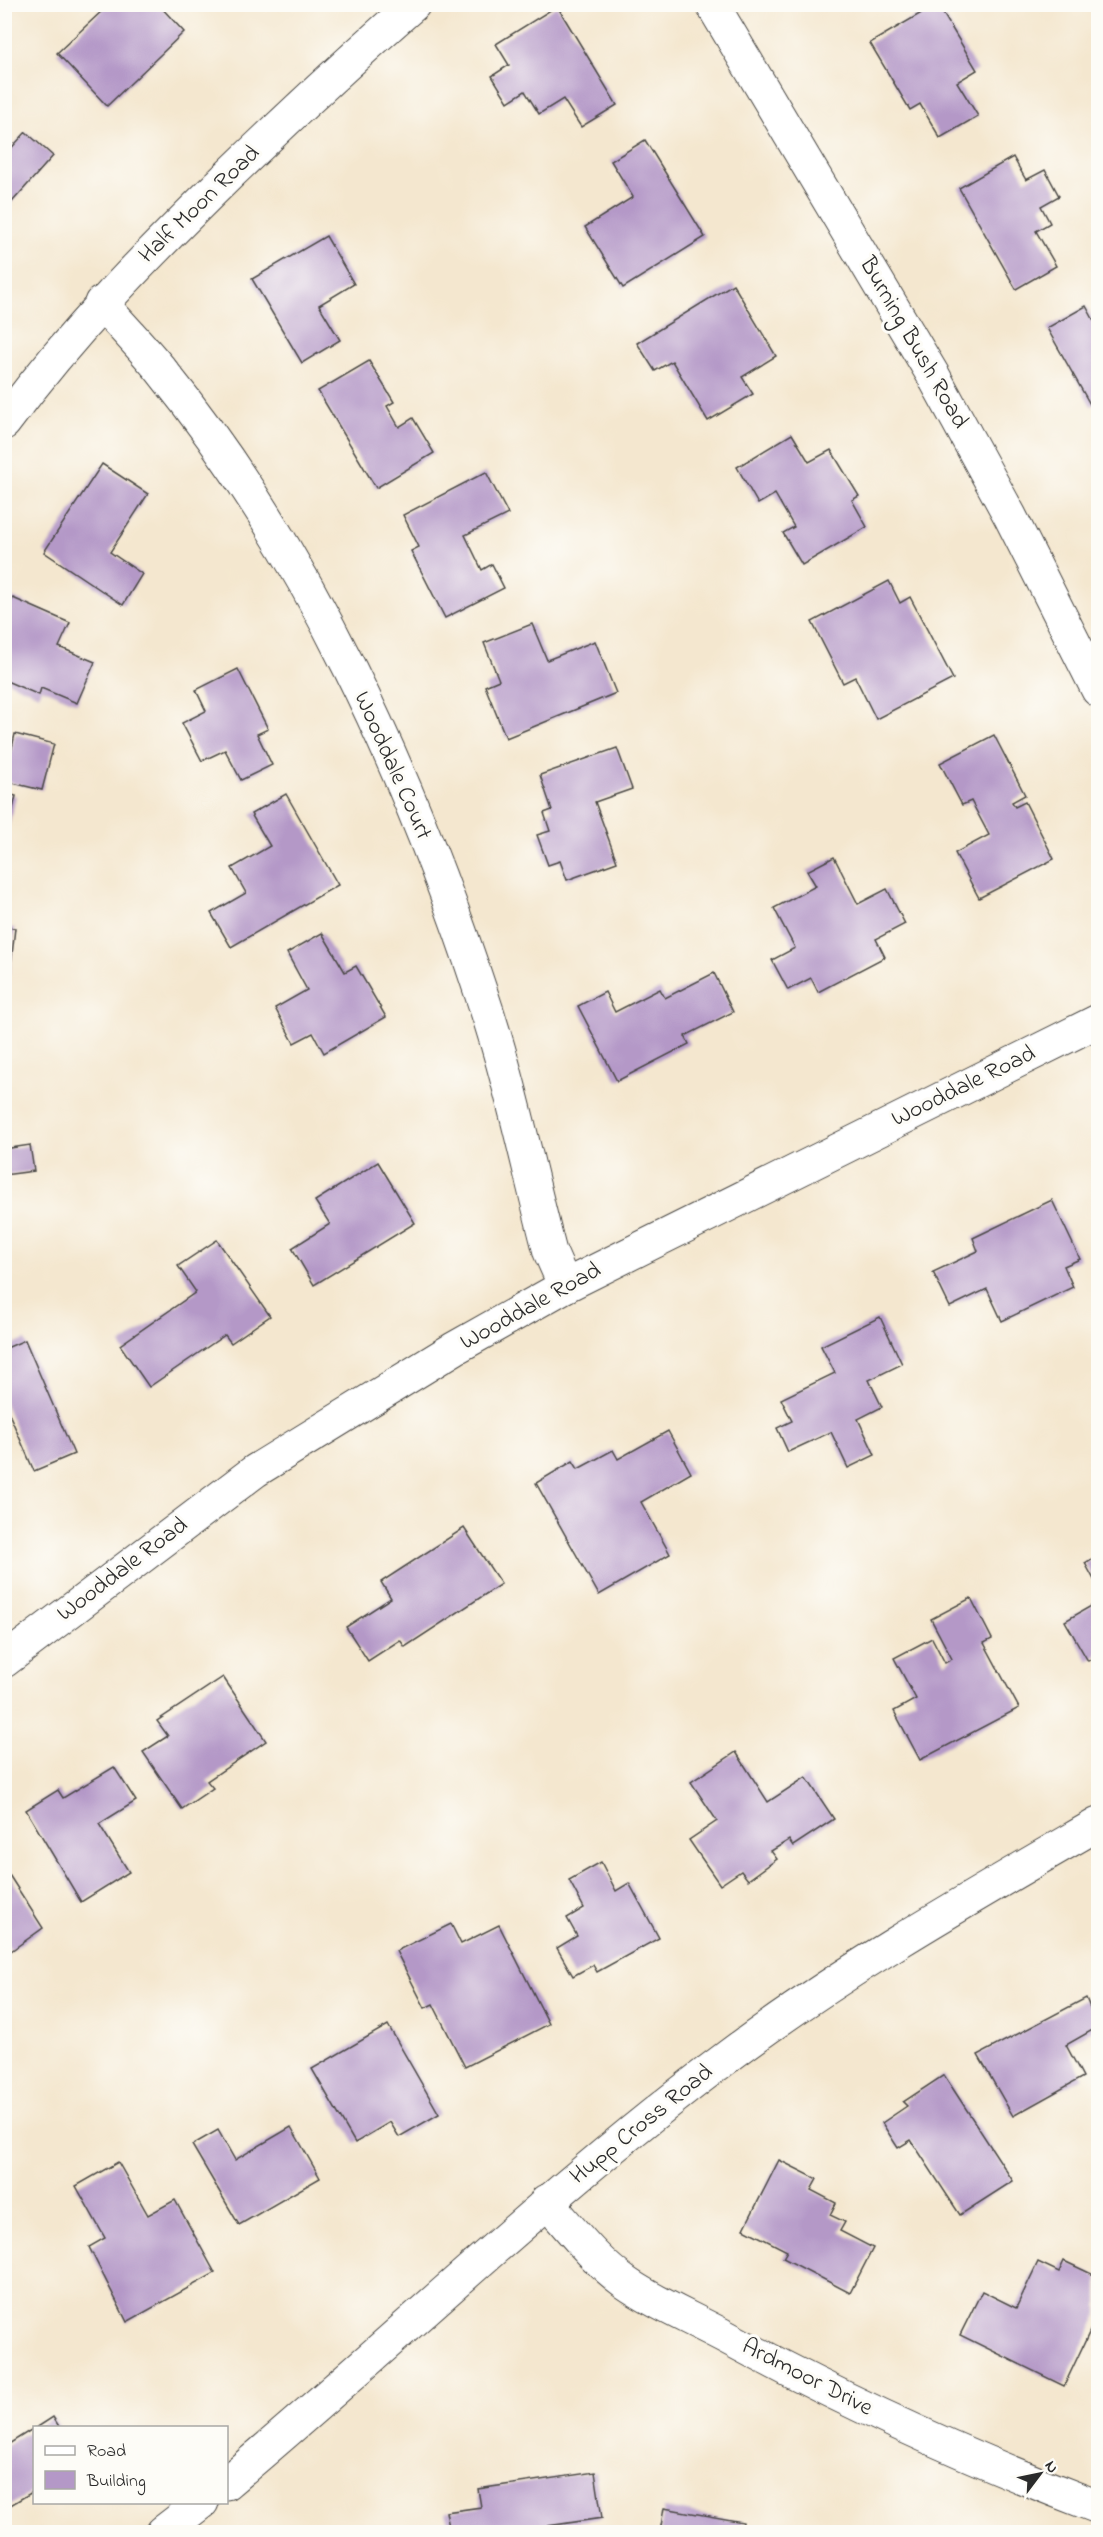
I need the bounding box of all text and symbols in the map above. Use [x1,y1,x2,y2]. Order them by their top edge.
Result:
street label: Half Moon Road [131,137,269,272]
street label: Burning Bush Road [849,250,977,436]
street label: Wooddale Court [344,686,440,846]
street label: Wooddale Road [886,1037,1042,1137]
street label: Wooddale Road [454,1254,608,1360]
street label: Wooddale Road [50,1509,196,1631]
street label: Hupp Cross Road [563,2056,722,2194]
street label: Ardmoor Drive [735,2330,879,2426]
legend [33,2426,228,2504]
text: Road [87,2439,126,2465]
north arrow [1010,2444,1070,2504]
text: N [1038,2456,1064,2478]
text: Building [86,2469,146,2496]

